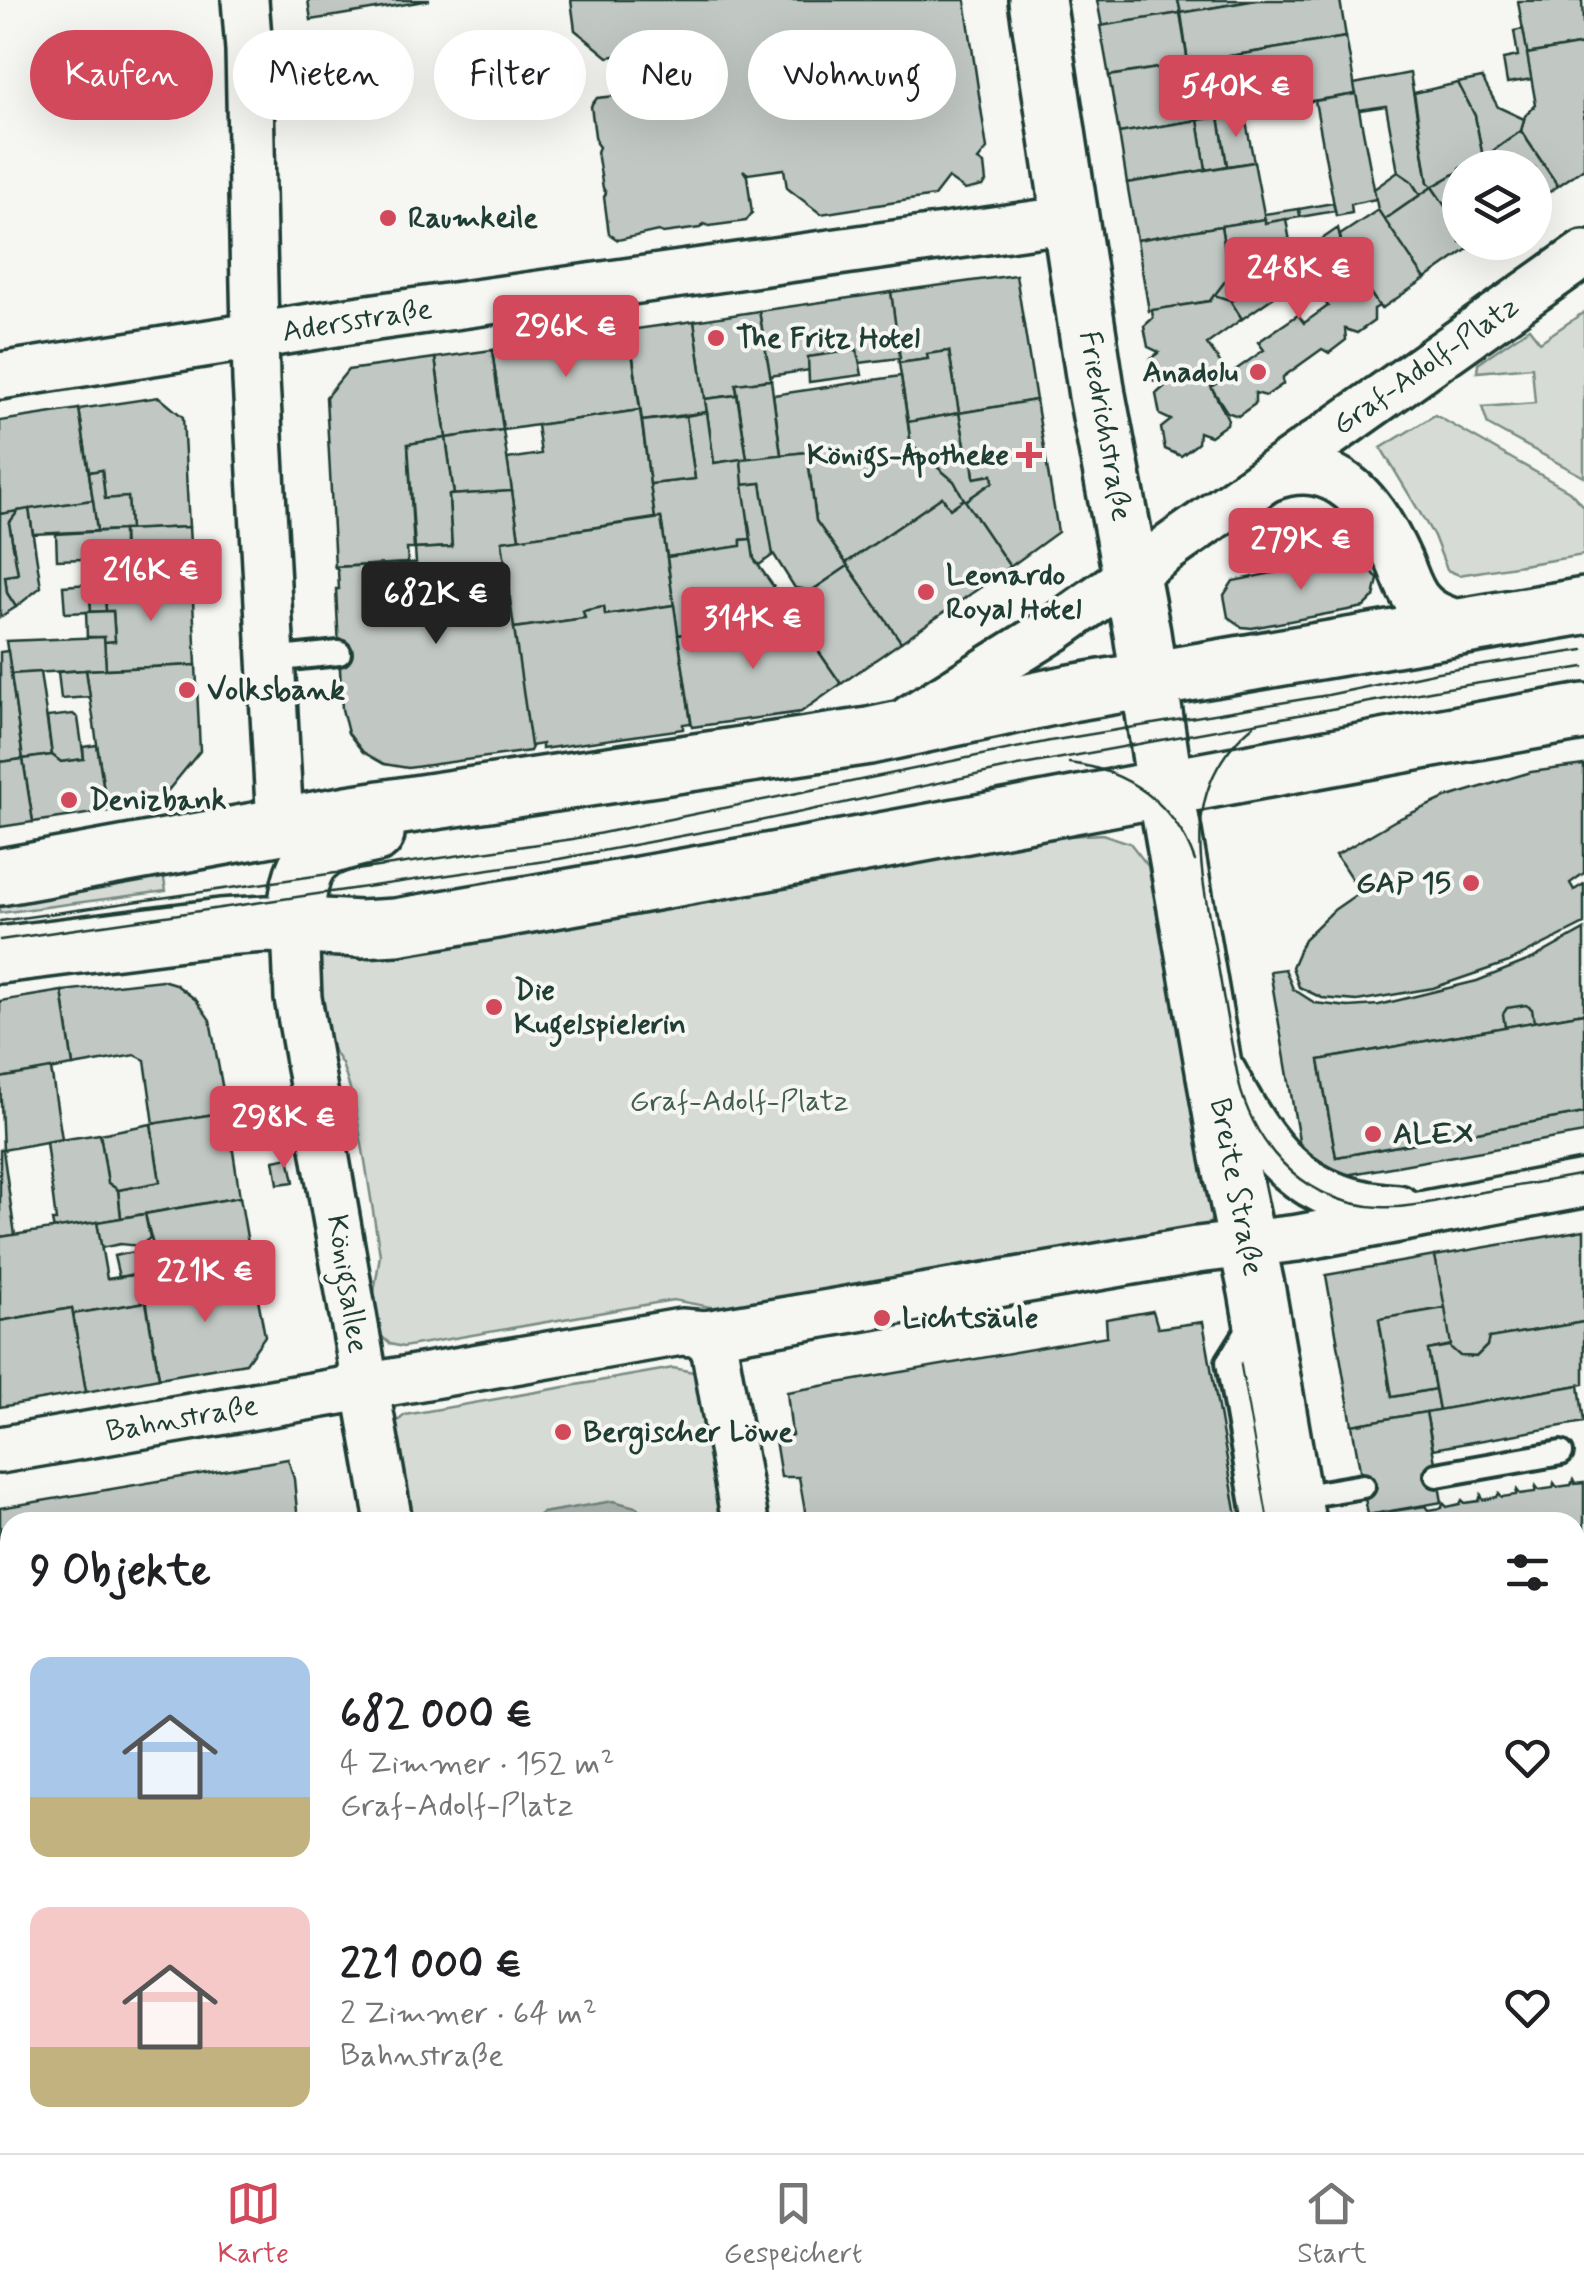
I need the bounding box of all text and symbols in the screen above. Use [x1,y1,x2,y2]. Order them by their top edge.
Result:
chip: Kaufen [30,30,213,120]
chip: Mieten [233,30,414,120]
chip: Filter [434,30,586,120]
chip: Neu [606,30,728,120]
chip: Wohnung [748,30,956,120]
pin: 540K € [1155,55,1317,140]
text: 540K € [1181,66,1291,108]
map controls [1442,150,1552,260]
button: layers [1442,150,1552,260]
place label: Raumkeile [408,199,538,238]
marker: Raumkeile [377,207,399,229]
pin: 248K € [1218,237,1380,322]
text: 248K € [1247,248,1351,290]
street label: Graf-Adolf-Platz [1325,287,1527,445]
street label: Adersstraße [279,290,435,352]
pin: 296K € [485,295,647,380]
text: 296K € [515,306,617,348]
place label: The Fritz Hotel [736,319,920,358]
marker: The Fritz Hotel [705,327,727,349]
street label: Friedrichstraße [1069,328,1141,524]
place label: Anadolu [1142,353,1238,392]
marker: Anadolu [1247,361,1269,383]
place label: Königs-Apotheke [807,436,1009,479]
marker: Königs-Apotheke [1018,444,1040,466]
pin: 279K € [1220,508,1382,593]
text: 279K € [1251,519,1351,561]
pin: 216K € [70,539,232,624]
text: 216K € [103,550,199,592]
place label: Leonardo Royal Hotel [946,556,1081,629]
pin: 682K € [355,562,517,647]
text: 682K € [383,573,489,615]
marker: Leonardo Royal Hotel [915,581,937,603]
pin: 314K € [672,587,834,672]
text: 314K € [703,598,803,640]
place label: Volksbank [207,671,345,710]
marker: Volksbank [176,679,198,701]
place label: Denizbank [89,781,227,820]
marker: Denizbank [58,789,80,811]
place label: GAP 15 [1356,864,1451,903]
marker: GAP 15 [1460,872,1482,894]
place label: Die Kugelspielerin [514,971,686,1048]
marker: Die Kugelspielerin [483,996,505,1018]
park label: Graf-Adolf-Platz [629,1082,849,1121]
pin: 298K € [203,1086,365,1171]
street label: Breite Straße [1200,1095,1272,1279]
text: 298K € [232,1097,336,1139]
place label: ALEX [1393,1115,1474,1154]
marker: ALEX [1362,1123,1384,1145]
street label: Königsallee [314,1212,377,1357]
pin: 221K € [124,1240,286,1325]
text: 221K € [156,1251,254,1293]
place label: Lichtsäule [902,1299,1039,1338]
marker: Lichtsäule [871,1307,893,1329]
street label: Bahnstraße [103,1386,261,1452]
place label: Bergischer Löwe [583,1413,793,1455]
marker: Bergischer Löwe [552,1421,574,1443]
text: 9 Objekte [30,1545,211,1600]
icon: filters [1500,1545,1555,1600]
text: 682 000 € [340,1688,533,1743]
icon: home [110,1697,230,1817]
icon: heart [1500,1730,1555,1785]
text: 4 Zimmer · 152 m² [340,1743,614,1785]
text: Graf-Adolf-Platz [340,1785,574,1827]
text: 221 000 € [340,1938,522,1993]
icon: home [110,1947,230,2067]
icon: heart [1500,1980,1555,2035]
text: 2 Zimmer · 64 m² [340,1993,597,2035]
text: Bahnstraße [340,2035,504,2077]
tab: Karte [217,2176,289,2273]
tab: Gespeichert [724,2176,862,2273]
tab: Start [1297,2176,1367,2273]

